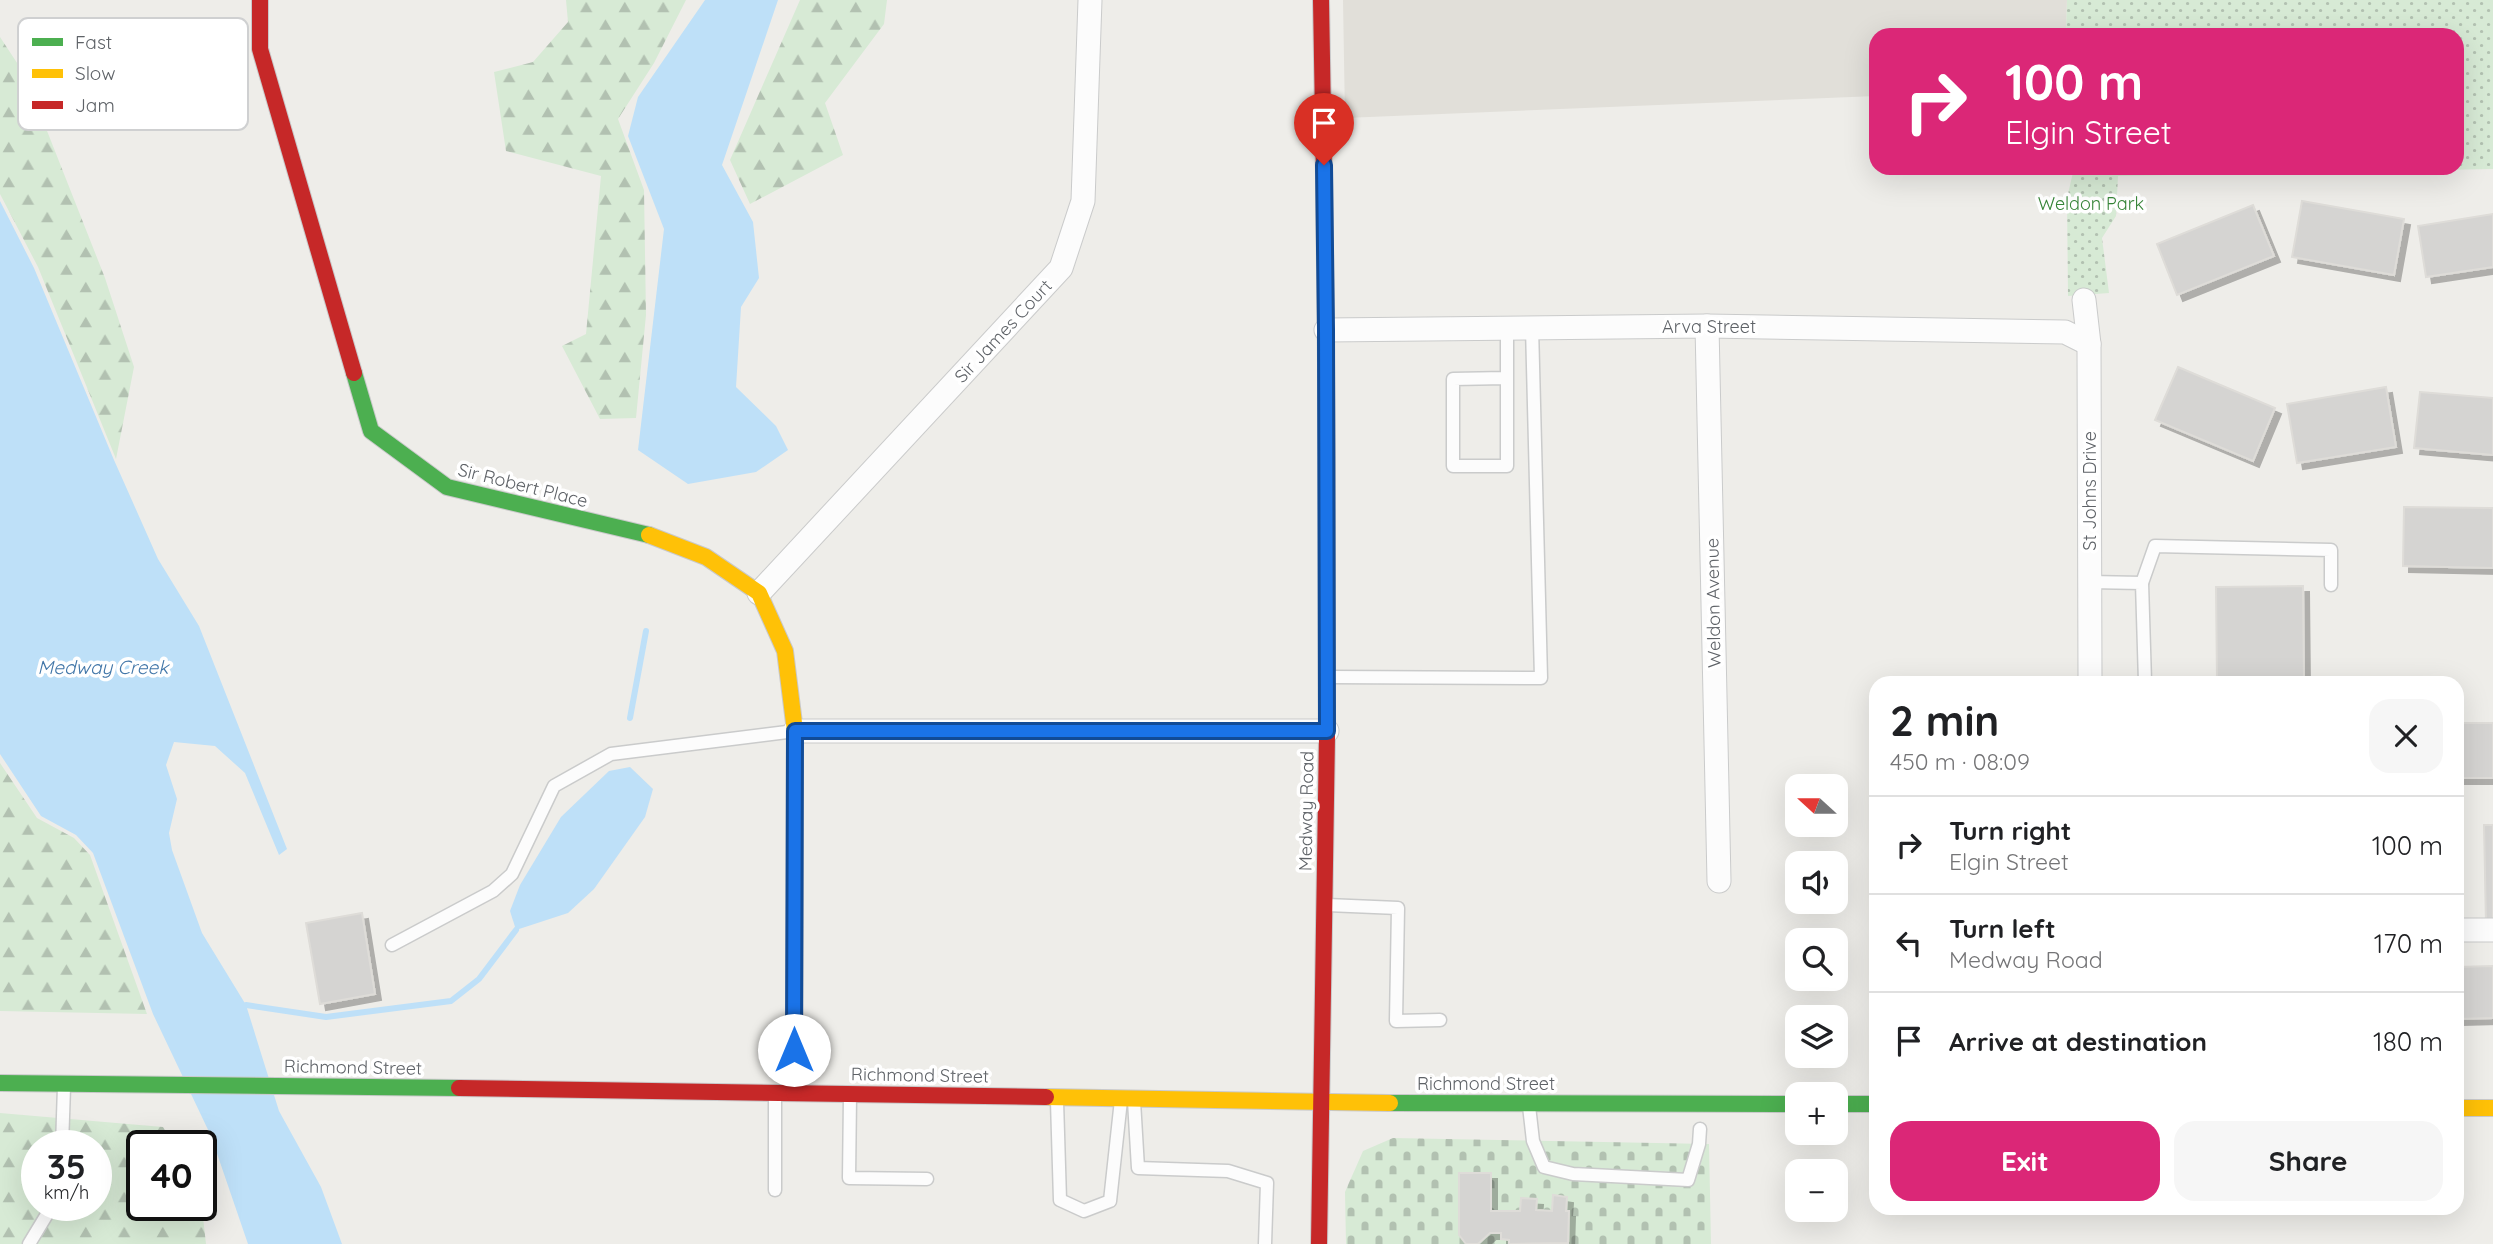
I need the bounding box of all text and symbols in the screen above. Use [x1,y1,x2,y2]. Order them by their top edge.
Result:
legend [18,18,248,130]
text: Fast [75,30,112,54]
text: 100 m [2005,51,2143,112]
icon: right [1890,56,1981,147]
text: Slow [75,61,116,85]
text: Jam [75,93,115,117]
pin [1294,93,1354,165]
icon: arrive [1305,104,1343,142]
text: Elgin Street [2005,112,2172,152]
park label: Weldon Park [2038,192,2144,215]
street label: Sir James Court [949,275,1057,387]
street label: Arva Street [1662,315,1756,338]
street label: St Johns Drive [2078,431,2101,551]
street label: Sir Robert Place [456,458,590,512]
street label: Weldon Avenue [1700,538,1726,668]
water label: Medway Creek [38,655,170,679]
text: 2 min [1890,694,1999,747]
button: close [2369,699,2443,773]
text: 450 m · 08:09 [1890,747,2030,776]
street label: Medway Road [1293,751,1319,871]
north arrow [1785,774,1848,836]
map controls [1785,774,1848,1222]
text: Turn right [1949,814,2071,847]
icon: right [1890,826,1928,864]
text: 100 m [2372,829,2443,862]
text: Elgin Street [1949,847,2069,876]
button: sound [1785,851,1848,914]
text: Turn left [1949,912,2056,945]
icon: left [1890,924,1928,962]
text: 170 m [2374,927,2443,960]
button: search [1785,928,1848,991]
text: Medway Road [1949,945,2103,974]
button: layers [1785,1005,1848,1068]
position arrow [757,1013,831,1087]
icon: arrive [1890,1022,1928,1060]
text: Arrive at destination [1949,1025,2207,1058]
text: 180 m [2373,1025,2443,1058]
street label: Richmond Street [284,1054,422,1080]
street label: Richmond Street [851,1062,989,1088]
street label: Richmond Street [1417,1072,1555,1095]
button: + [1785,1082,1848,1145]
button: Exit [1890,1121,2160,1201]
button: Share [2174,1121,2443,1201]
speed limit sign: 40 [126,1130,217,1221]
text: 35 [47,1144,86,1188]
button: − [1785,1159,1848,1222]
text: km/h [44,1181,89,1204]

